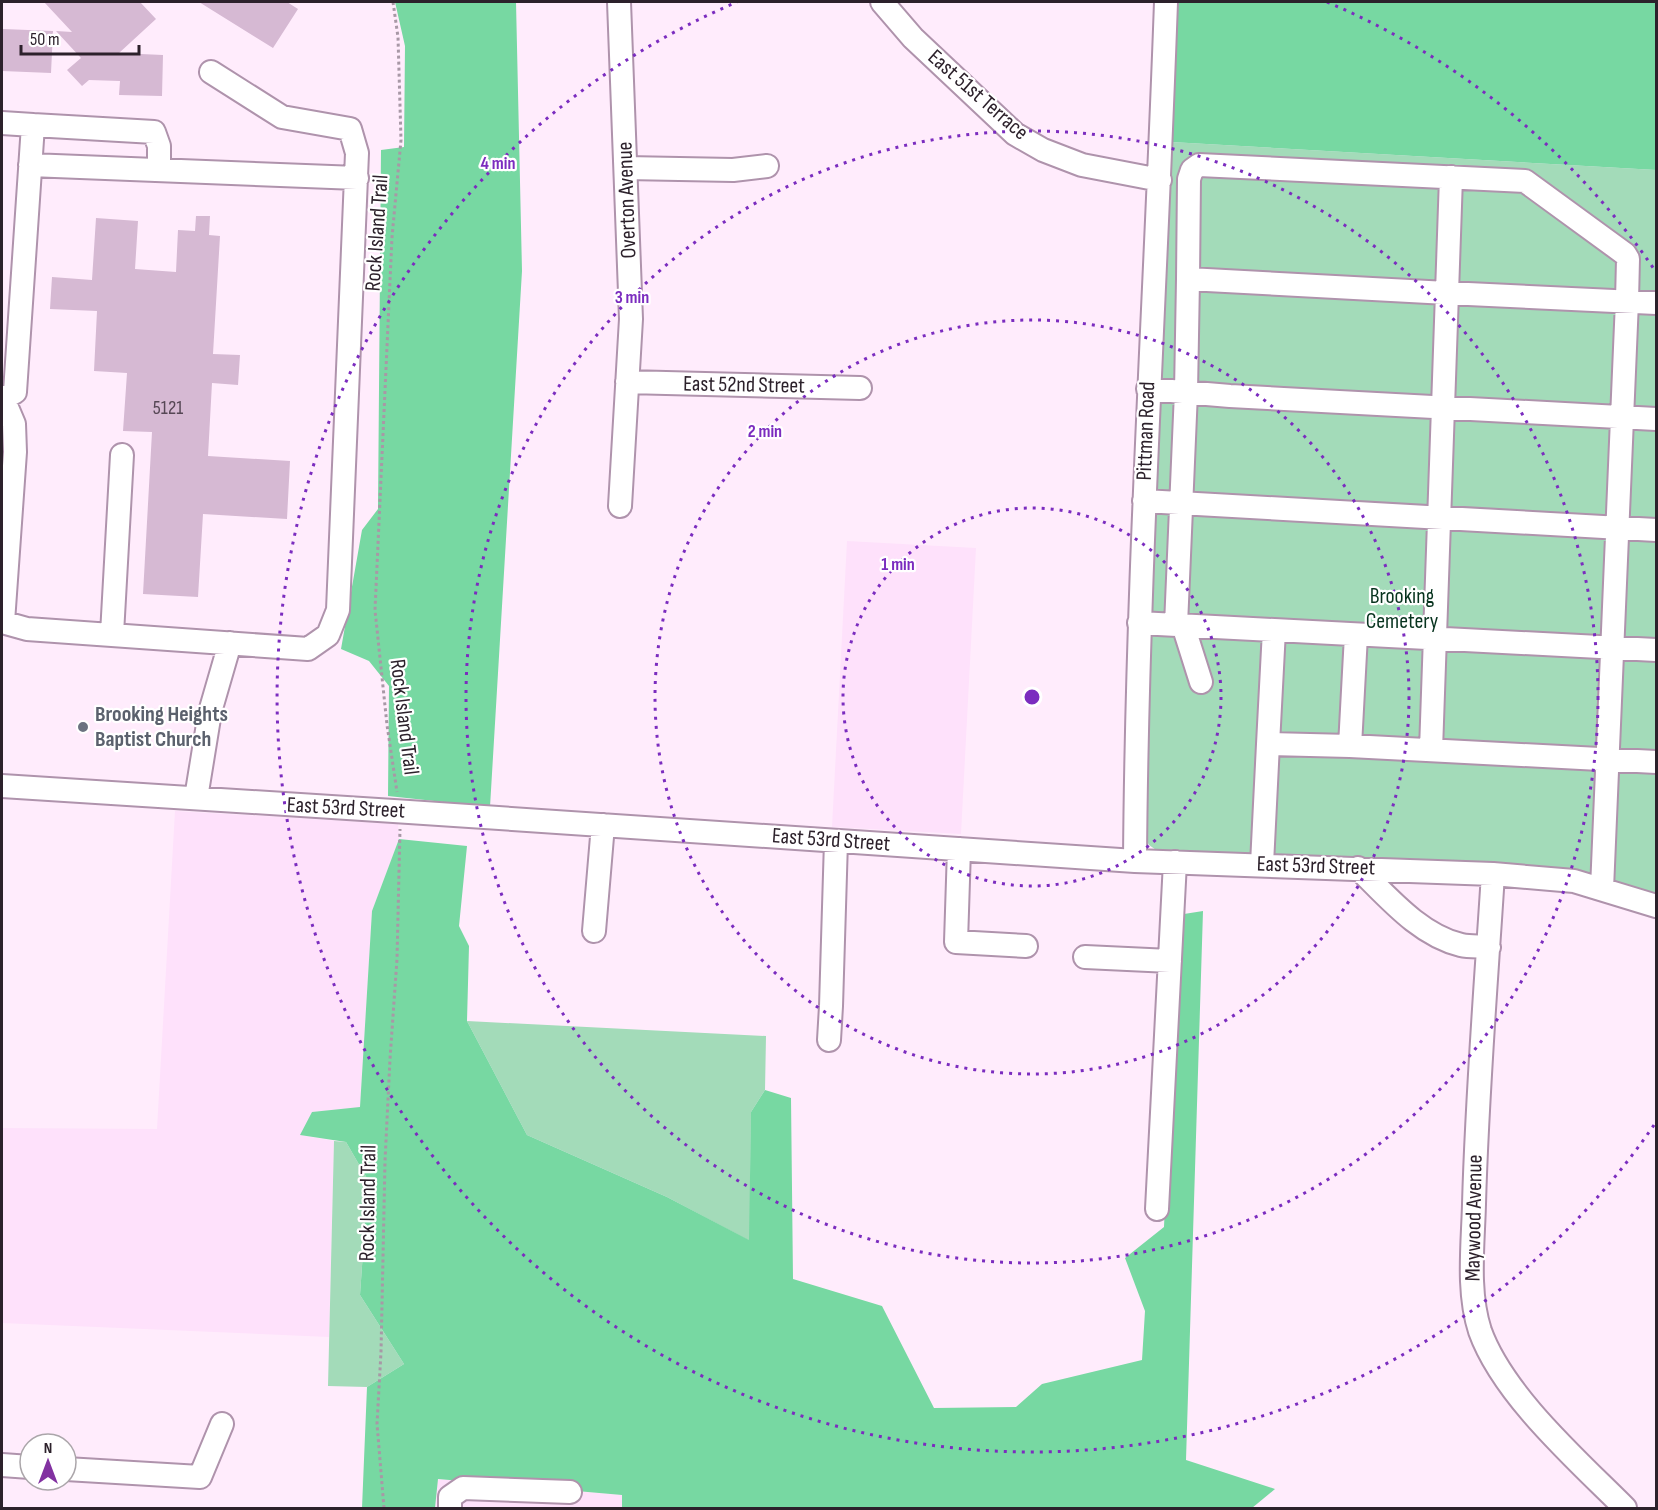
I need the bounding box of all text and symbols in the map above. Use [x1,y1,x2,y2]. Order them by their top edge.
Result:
scale bar [21,18,140,56]
text: 50 m [30,29,60,50]
street label: East 51st Terrace [922,44,1034,146]
street label: Overton Avenue [611,141,643,259]
text: 4 min [481,153,515,174]
street label: Rock Island Trail [359,174,395,292]
text: 3 min [615,287,649,308]
street label: East 52nd Street [683,370,805,400]
street label: Pittman Road [1131,381,1161,481]
house number: 5121 [153,396,183,420]
text: 2 min [748,421,782,442]
text: 1 min [881,554,915,575]
park label: Brooking Cemetery [1366,583,1439,635]
street label: Rock Island Trail [383,657,425,777]
centre of rings [1022,687,1042,707]
place label: Brooking Heights Baptist Church [95,701,228,753]
marker: Brooking Heights Baptist Church [76,720,90,734]
street label: East 53rd Street [286,791,406,825]
street label: East 53rd Street [771,822,891,858]
street label: East 53rd Street [1256,850,1376,882]
street label: Rock Island Trail [353,1144,383,1262]
street label: Maywood Avenue [1459,1154,1489,1282]
north arrow [18,1432,78,1492]
text: N [44,1439,52,1458]

